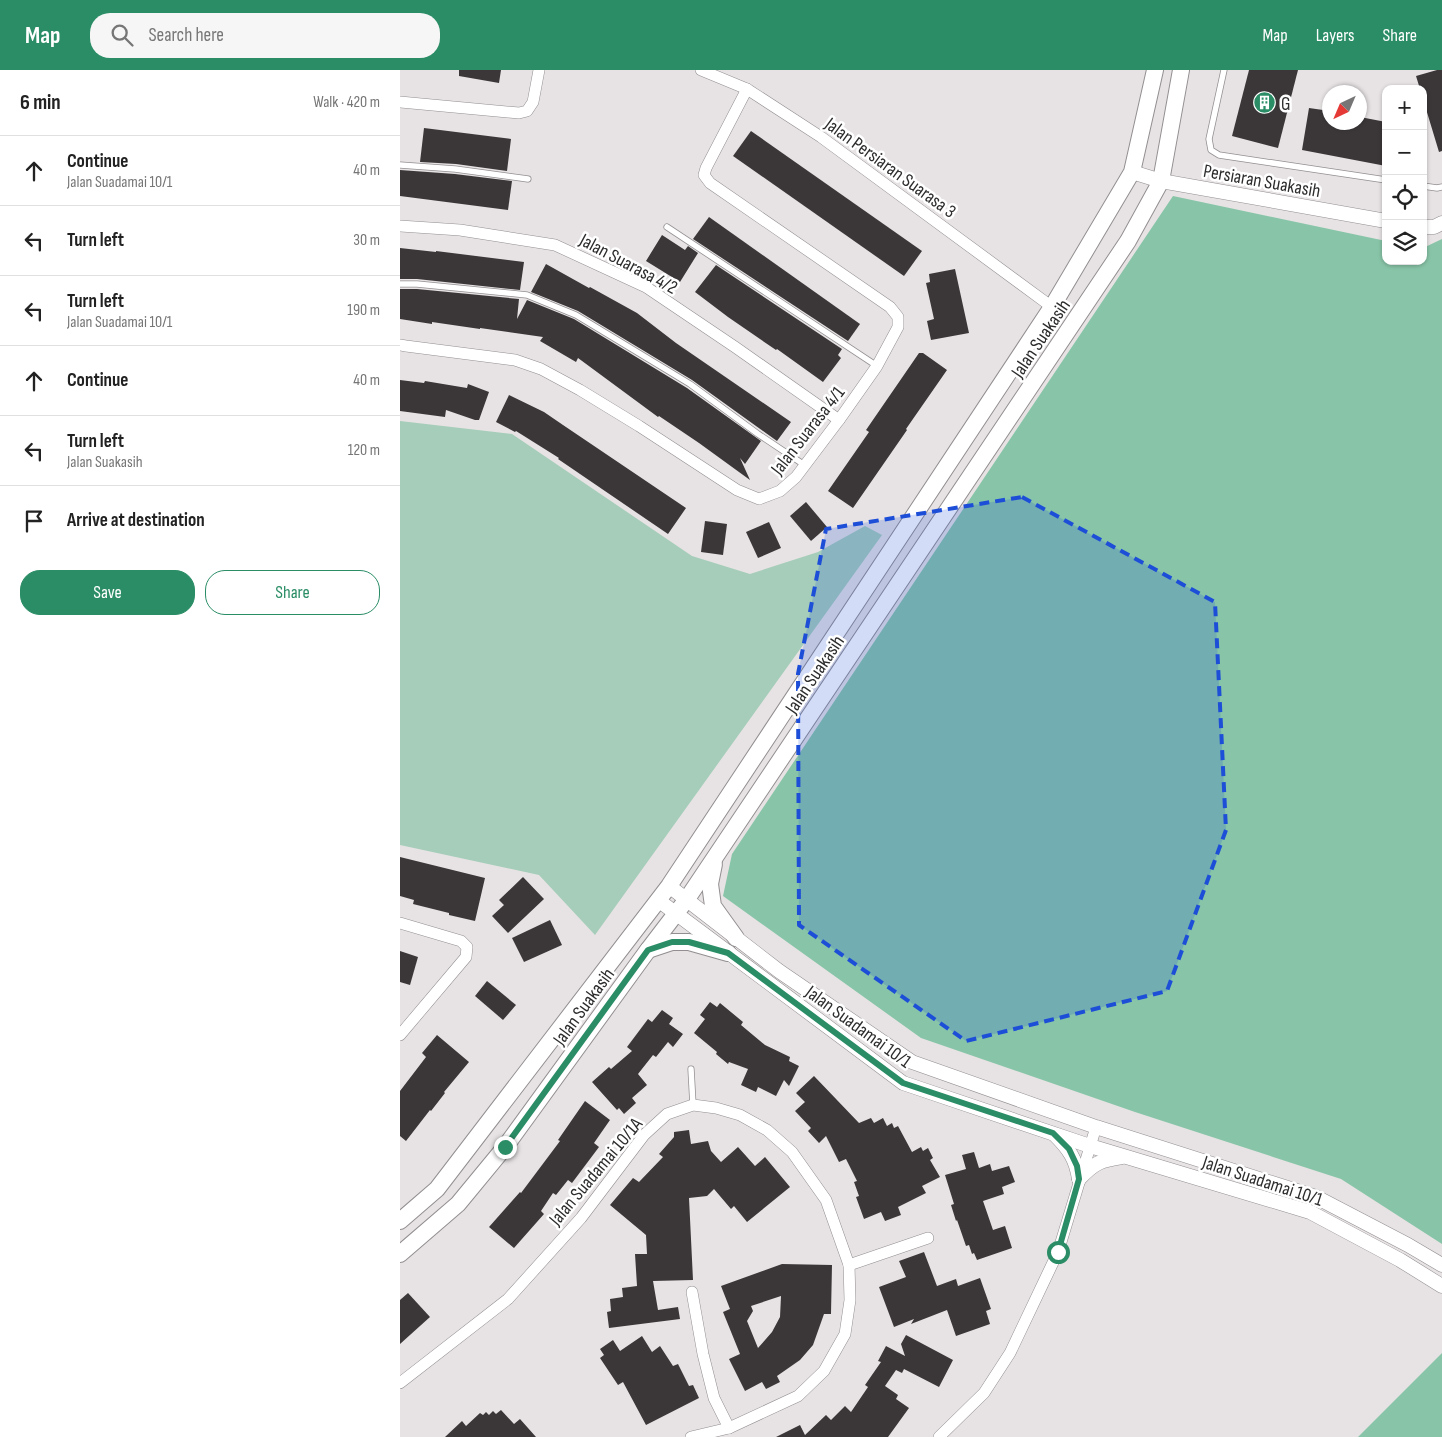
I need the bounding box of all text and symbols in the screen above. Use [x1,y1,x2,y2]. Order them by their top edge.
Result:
search box [90,13,440,58]
text: Map [25,21,60,50]
icon: search [108,21,136,49]
text: Search here [148,24,224,47]
text: Map [1263,25,1288,46]
text: Layers [1316,25,1355,46]
text: Share [1383,25,1417,46]
north arrow [1322,85,1367,130]
map controls [1382,85,1427,265]
button: + [1382,85,1427,130]
text: 6 min [20,90,61,115]
building icon: G [1253,91,1277,115]
text: Walk · 420 m [313,93,380,112]
place label: G [1281,93,1291,116]
street label: Jalan Persiaran Suarasa 3 [819,112,960,223]
button: − [1382,130,1427,175]
text: Continue [67,150,128,173]
icon: ahead [20,157,48,185]
street label: Persiaran Suakasih [1201,160,1322,203]
text: 40 m [353,161,380,180]
text: Jalan Suadamai 10/1 [67,173,172,192]
button: locate [1382,175,1427,220]
button: layers [1382,220,1427,265]
icon: left [20,227,48,255]
street label: Jalan Suarasa 4/2 [575,228,681,300]
text: Turn left [67,229,124,252]
text: 30 m [353,231,380,250]
text: Turn left [67,290,124,313]
street label: Jalan Suakasih [1006,295,1076,383]
icon: left [20,297,48,325]
text: 190 m [347,301,380,320]
text: Jalan Suadamai 10/1 [67,313,172,332]
icon: ahead [20,367,48,395]
text: Continue [67,369,128,392]
text: 40 m [353,371,380,390]
street label: Jalan Suarasa 4/1 [766,382,850,481]
text: Turn left [67,430,124,453]
icon: left [20,437,48,465]
text: 120 m [348,441,380,460]
text: Jalan Suakasih [67,453,143,472]
icon: arrive [20,507,48,535]
text: Arrive at destination [67,509,205,532]
button: Save [20,570,195,615]
button: Share [205,570,380,615]
street label: Jalan Suakasih [780,631,850,719]
street label: Jalan Suakasih [548,964,620,1051]
street label: Jalan Suadamai 10/1 [800,981,916,1074]
street label: Jalan Suadamai 10/1A [544,1113,648,1231]
route end [494,1136,517,1159]
street label: Jalan Suadamai 10/1 [1198,1151,1326,1212]
route start [1047,1241,1070,1264]

